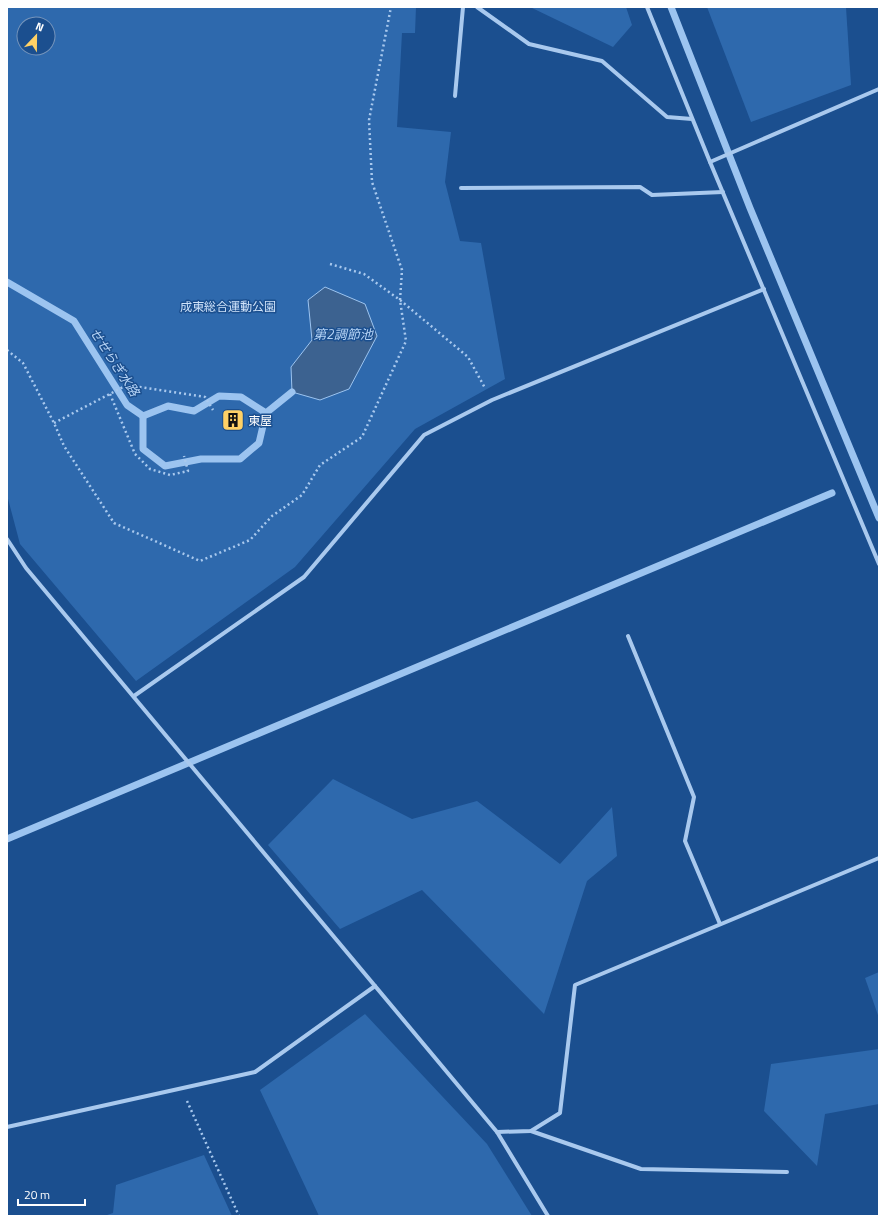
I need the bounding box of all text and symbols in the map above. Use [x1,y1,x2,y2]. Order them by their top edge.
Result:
north arrow [16,16,56,56]
text: N [33,18,46,36]
park label: 成東総合運動公園 [180,297,276,316]
water label: せせらぎ水路 [85,324,145,401]
water label: 第2調節池 [313,324,375,344]
building icon: 東屋 [220,407,246,433]
place label: 東屋 [248,411,272,430]
scale bar [18,1181,85,1207]
text: 20 m [24,1185,50,1204]

